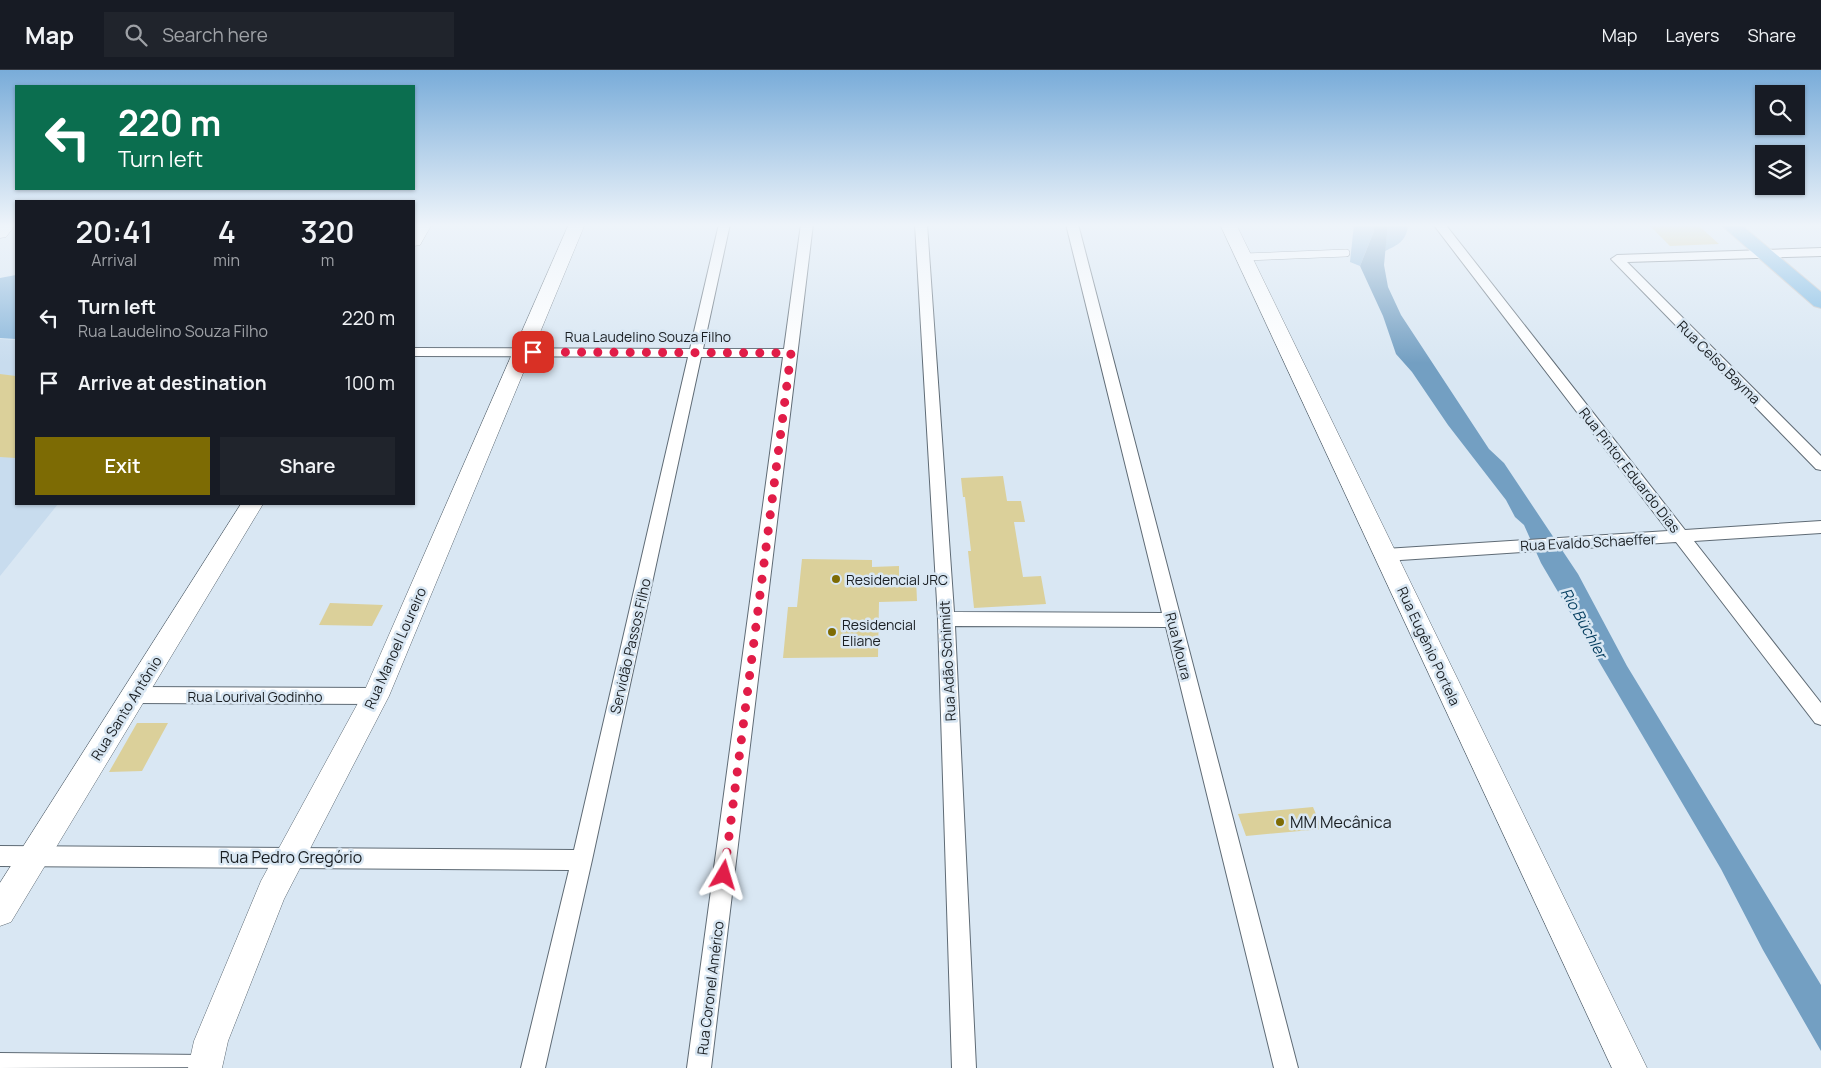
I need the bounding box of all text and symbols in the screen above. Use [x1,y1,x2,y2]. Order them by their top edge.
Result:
search box [104,12,454,57]
text: Map [25,18,74,51]
icon: search [122,21,150,49]
text: Search here [162,22,268,48]
text: Map [1602,23,1637,47]
text: Layers [1665,23,1719,47]
text: Share [1747,23,1796,47]
map controls [1755,85,1805,195]
button: search [1755,85,1805,135]
text: 220 m [118,99,221,147]
icon: left [35,105,100,170]
text: Turn left [118,144,203,174]
button: layers [1755,145,1805,195]
text: 20:41 [75,211,153,252]
text: 4 [218,211,236,252]
text: 320 [301,211,355,252]
text: Arrival [91,249,137,271]
text: min [213,249,240,271]
text: m [321,249,334,271]
text: Turn left [78,294,156,320]
icon: left [35,304,63,332]
text: 220 m [342,305,395,331]
street label: Rua Celso Bayma [1673,316,1765,408]
text: Rua Laudelino Souza Filho [78,320,268,342]
street label: Rua Laudelino Souza Filho [565,327,731,346]
pin [512,331,554,373]
icon: arrive [519,338,547,366]
icon: arrive [35,369,63,397]
text: Arrive at destination [78,370,267,396]
text: 100 m [344,370,395,396]
street label: Rua Pintor Eduardo Dias [1575,404,1685,536]
button: Exit [35,437,210,495]
button: Share [220,437,395,495]
street label: Rua Evaldo Schaeffer [1520,529,1656,555]
place label: Residencial JRC [846,570,948,589]
marker: Residencial JRC [830,573,842,585]
street label: Servidão Passos Filho [605,576,655,716]
street label: Rua Eugênio Portela [1393,583,1465,709]
street label: Rua Manoel Loureiro [360,584,430,712]
water label: Rio Büchler [1556,584,1613,664]
street label: Rua Adão Schimidt [934,600,960,722]
street label: Rua Moura [1161,610,1197,682]
place label: Residencial Eliane [842,615,916,650]
marker: Residencial Eliane [826,626,838,638]
street label: Rua Santo Antônio [86,652,166,764]
street label: Rua Lourival Godinho [188,687,322,706]
place label: MM Mecânica [1290,811,1392,833]
marker: MM Mecânica [1274,816,1286,828]
street label: Rua Pedro Gregório [220,846,362,868]
position arrow [697,848,749,900]
street label: Rua Coronel Américo [692,920,728,1056]

